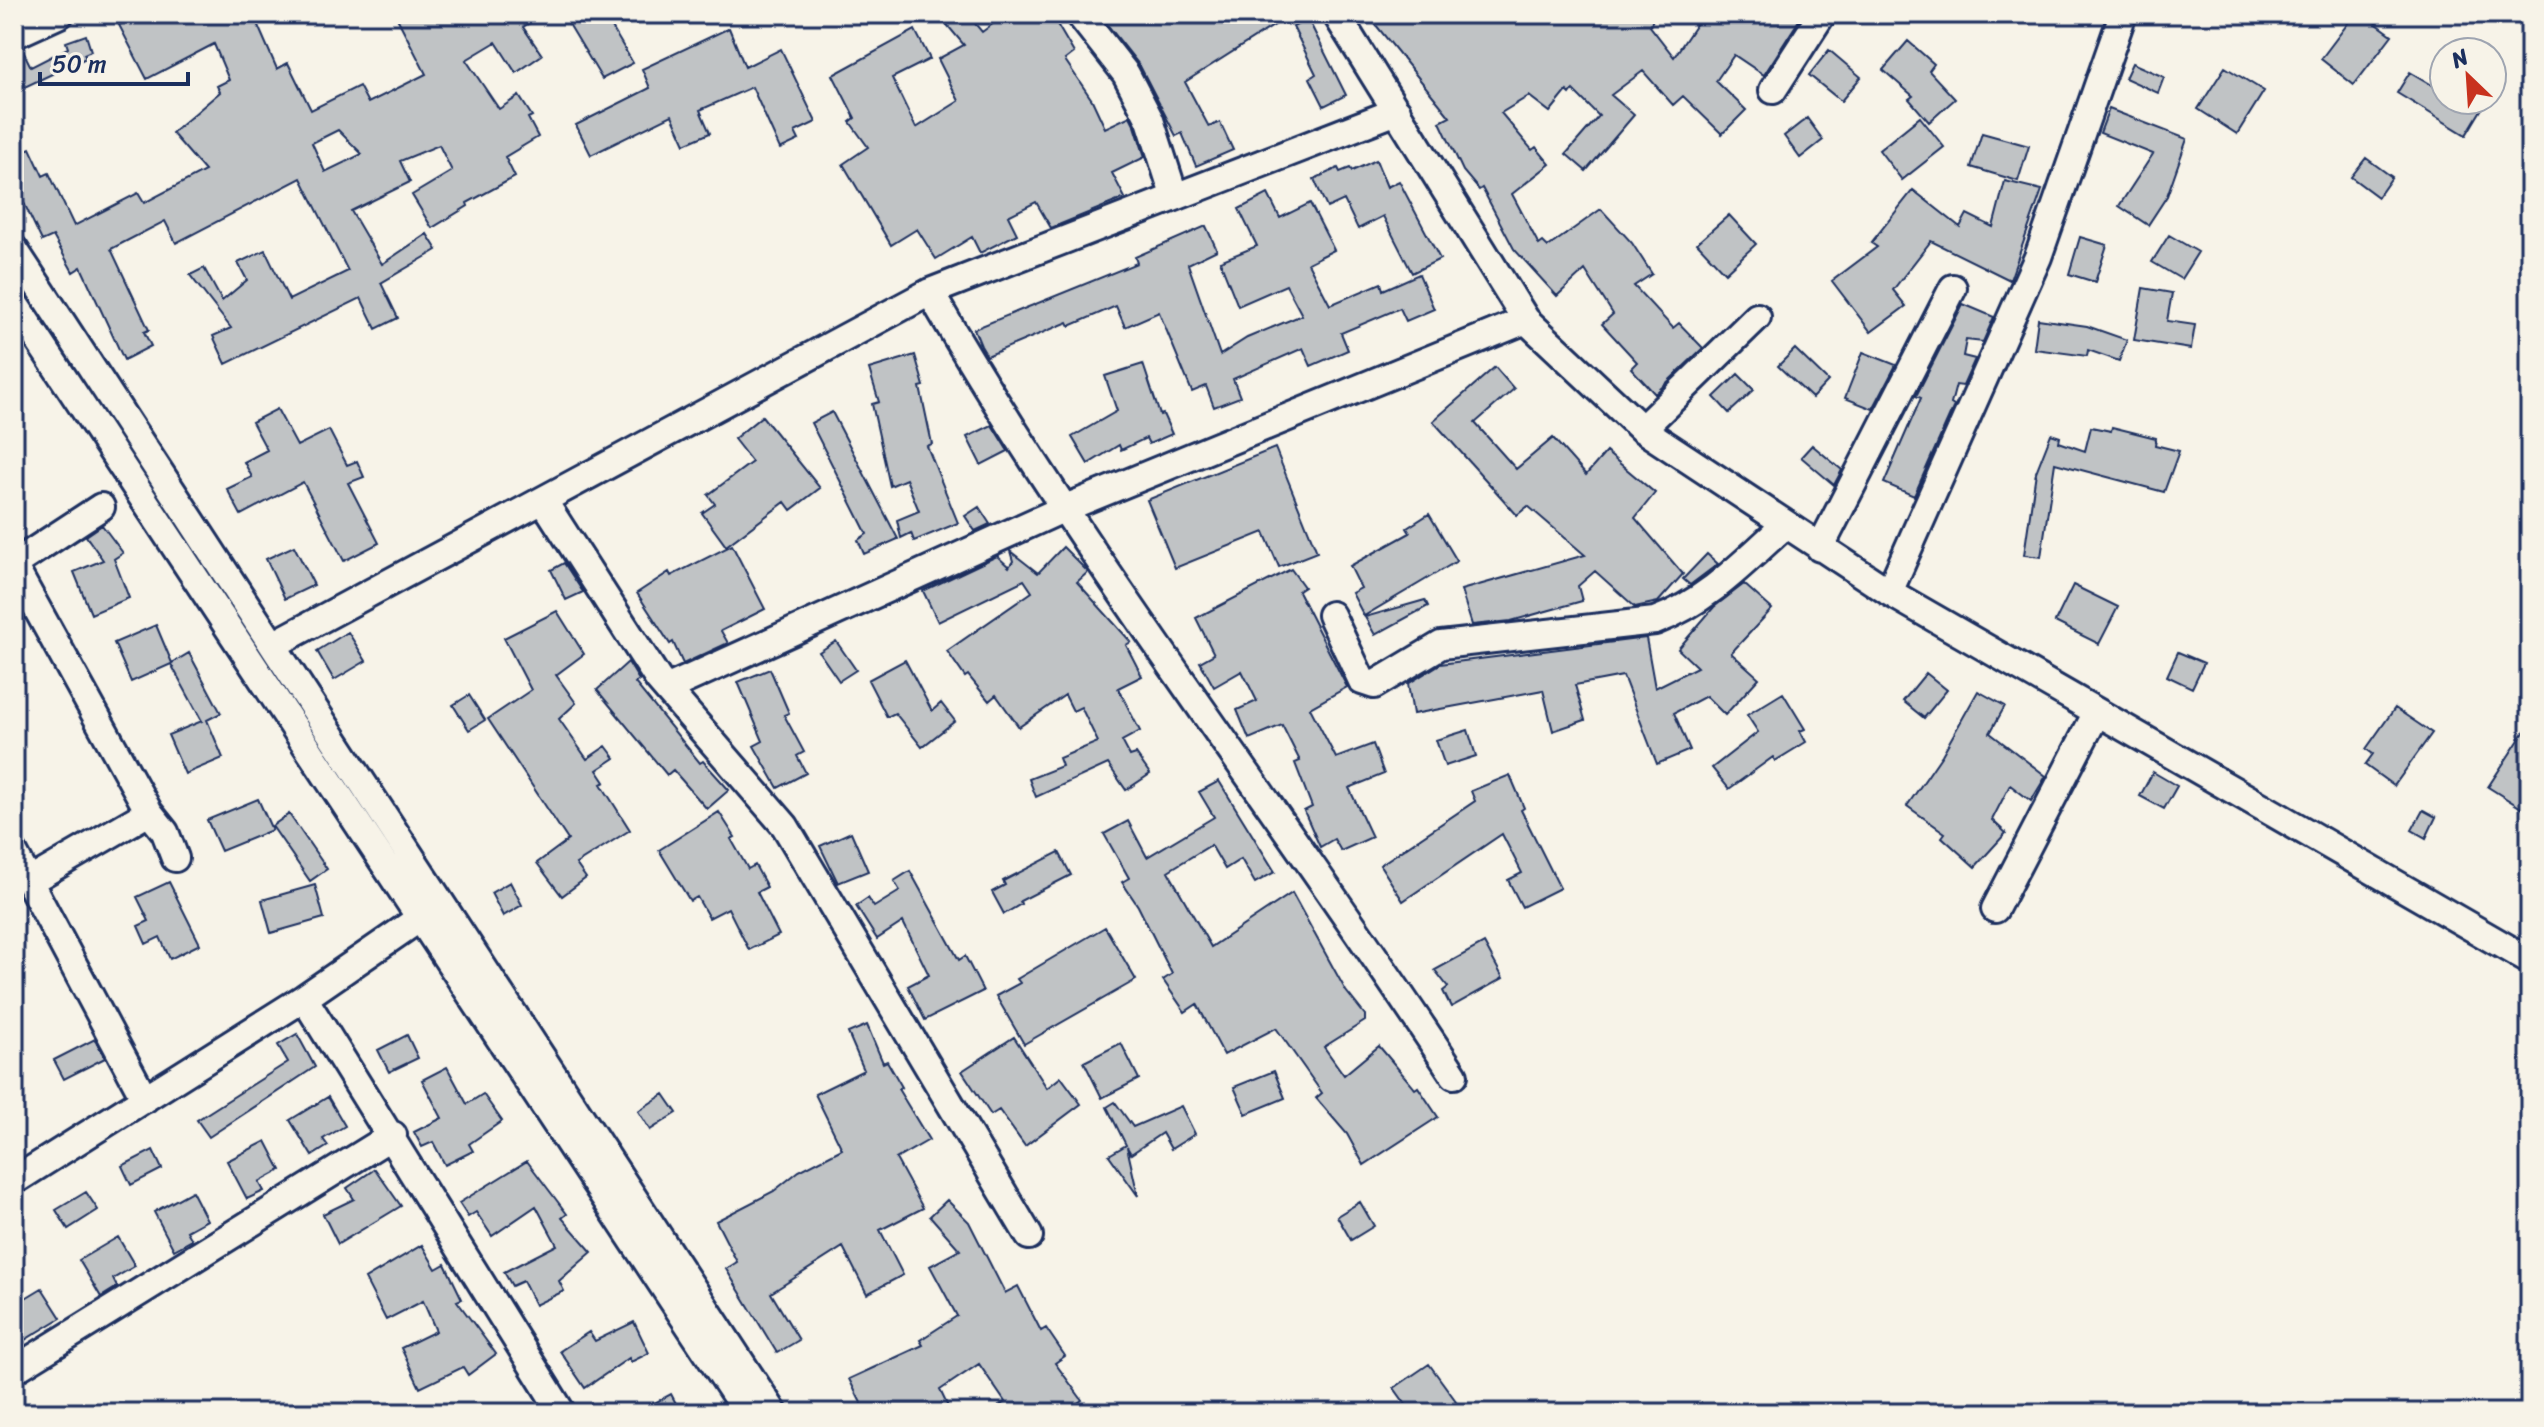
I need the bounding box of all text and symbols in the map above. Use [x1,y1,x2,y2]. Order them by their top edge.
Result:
scale bar [40,36,188,86]
north arrow [2428,36,2508,116]
text: N [2444,37,2476,80]
text: 50 m [52,43,107,85]

